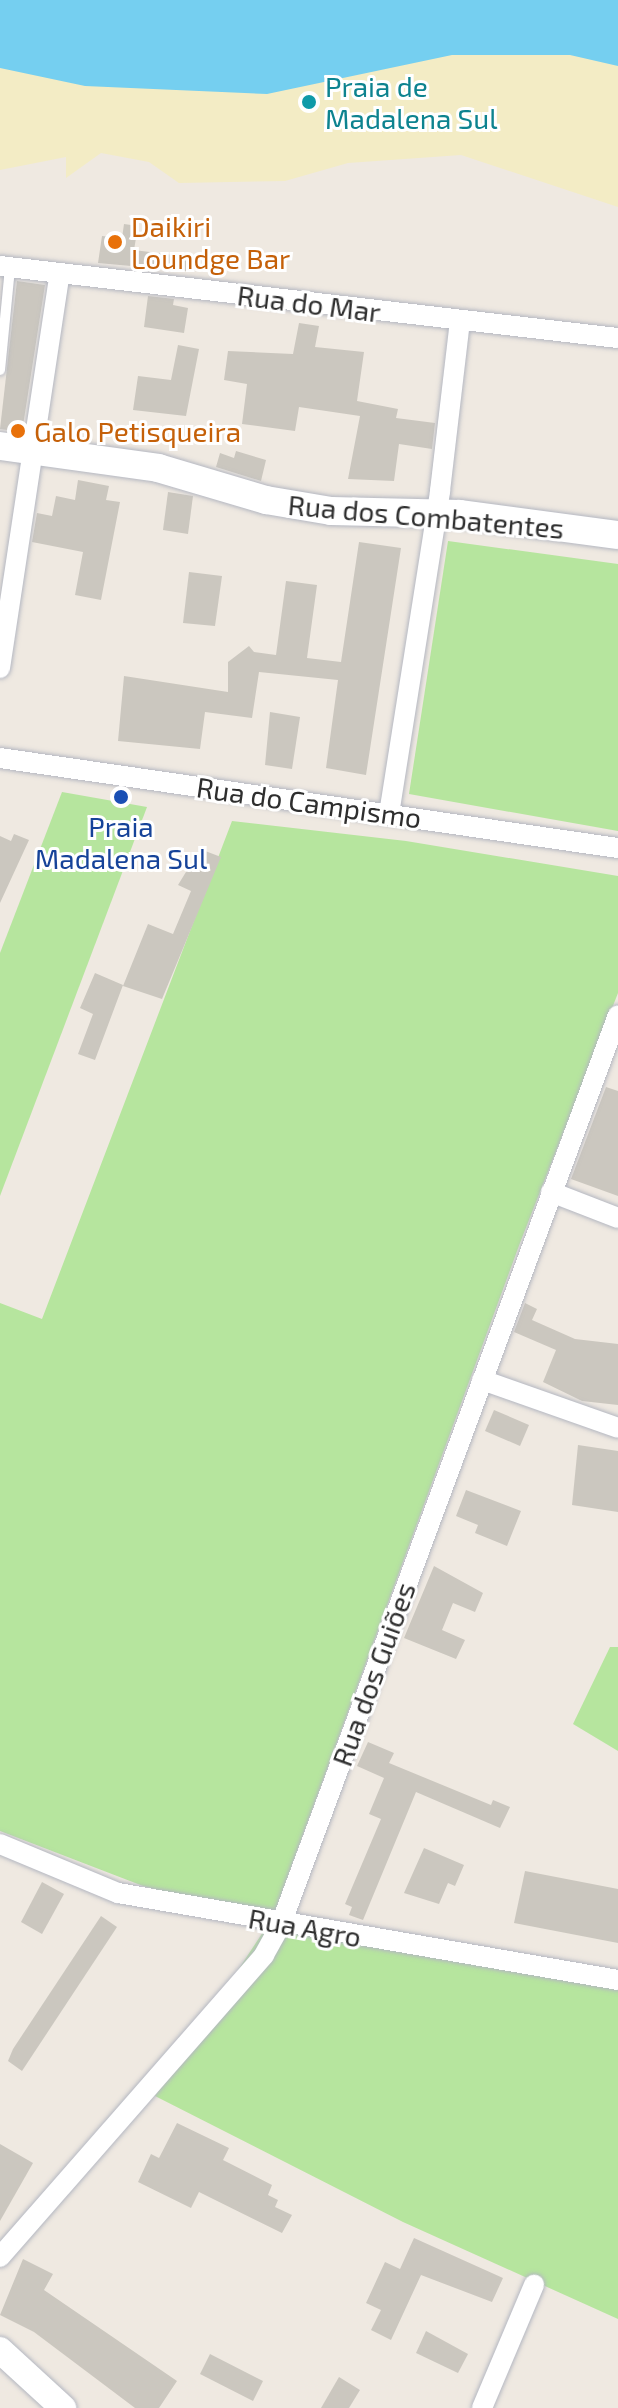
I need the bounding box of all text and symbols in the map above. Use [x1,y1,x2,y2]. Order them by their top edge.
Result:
place label: Praia de Madalena Sul [325,69,498,135]
marker: Praia de Madalena Sul [300,93,318,111]
place label: Daikiri Loundge Bar [131,209,290,275]
marker: Daikiri Loundge Bar [106,233,124,251]
street label: Rua do Mar [235,278,383,328]
place label: Galo Petisqueira [34,414,241,448]
marker: Galo Petisqueira [9,422,27,440]
street label: Rua dos Combatentes [287,487,565,545]
street label: Rua do Campismo [194,770,424,834]
marker: Praia Madalena Sul [112,788,130,806]
place label: Praia Madalena Sul [35,809,207,875]
street label: Rua dos Guiões [324,1578,422,1770]
street label: Rua Agro [246,1900,364,1954]

